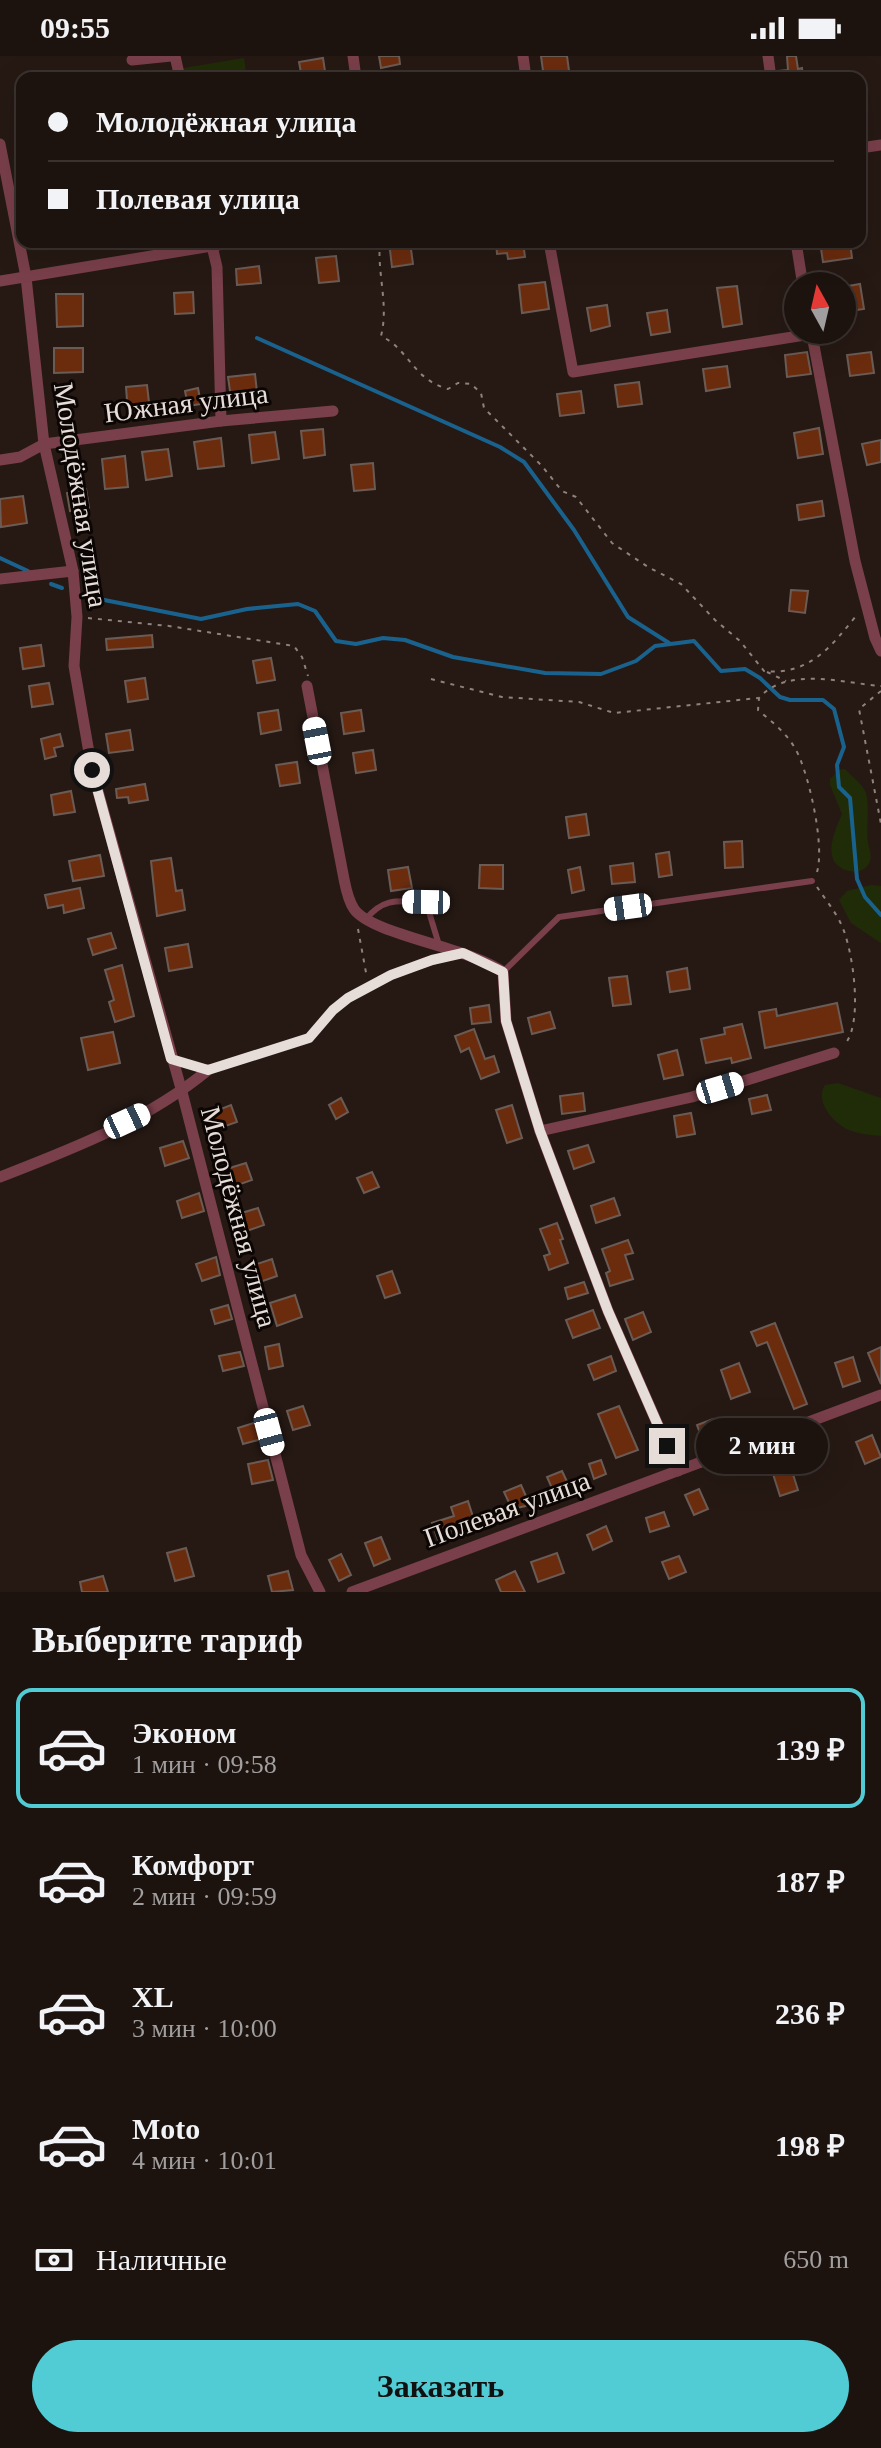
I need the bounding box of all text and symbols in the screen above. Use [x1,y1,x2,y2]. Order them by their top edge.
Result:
text: 09:55 [40,11,110,44]
text: Молодёжная улица [96,105,356,138]
text: Полевая улица [96,182,300,215]
north arrow [784,272,856,344]
map controls [784,272,856,344]
street label: Южная улица [102,377,270,428]
street label: Молодёжная улица [48,380,114,610]
car [301,715,333,767]
route start [74,752,110,788]
car [402,890,450,914]
car [603,892,653,922]
car [694,1070,746,1106]
car [100,1100,154,1142]
street label: Молодёжная улица [195,1103,284,1331]
car [251,1406,287,1458]
callout: 2 мин [695,1418,827,1474]
route end [649,1428,685,1464]
text: 2 мин [728,1431,796,1460]
street label: Полевая улица [420,1464,595,1553]
text: Выберите тариф [32,1620,303,1660]
icon: car [36,1712,108,1784]
text: Эконом [132,1716,236,1749]
text: 139 ₽ [775,1733,845,1766]
text: 1 мин · 09:58 [132,1750,277,1779]
icon: car [36,1844,108,1916]
text: Комфорт [132,1848,254,1881]
text: 187 ₽ [775,1865,845,1898]
text: 2 мин · 09:59 [132,1882,277,1911]
icon: car [36,1976,108,2048]
text: XL [132,1980,174,2013]
text: 236 ₽ [775,1997,845,2030]
text: 3 мин · 10:00 [132,2014,277,2043]
icon: car [36,2108,108,2180]
text: Moto [132,2112,200,2145]
text: 198 ₽ [775,2129,845,2162]
text: 4 мин · 10:01 [132,2146,277,2175]
icon: cash [32,2238,76,2282]
text: Наличные [96,2243,227,2276]
text: 650 m [783,2245,849,2274]
button: Заказать [32,2340,849,2432]

